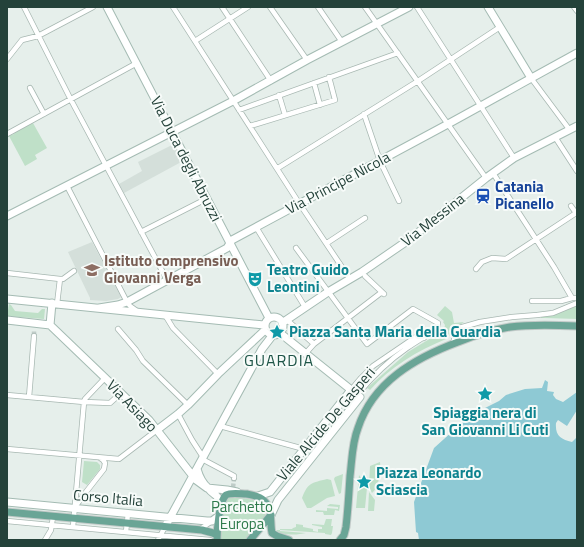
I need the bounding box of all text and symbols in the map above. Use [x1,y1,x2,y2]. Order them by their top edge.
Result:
street label: Via Duca degli Abruzzi [145,92,228,225]
street label: Via Principe Nicola [281,145,395,220]
place label: Catania Picanello [495,175,554,215]
street label: Via Messina [396,187,470,252]
station icon: Catania Picanello [474,187,492,205]
place label: Istituto comprensivo Giovanni Verga [104,249,238,289]
place label: Teatro Guido Leontini [267,258,349,298]
school or university icon: Istituto comprensivo Giovanni Verga [83,261,101,279]
theatre icon: Teatro Guido Leontini [246,270,264,288]
place label: Piazza Santa Maria della Guardia [289,320,501,343]
place icon: Piazza Santa Maria della Guardia [268,323,286,341]
district label: GUARDIA [244,348,314,372]
street label: Viale Alcide De Gasperi [271,361,380,486]
street label: Via Asiago [101,374,163,437]
place icon: Spiaggia nera di San Giovanni Li Cuti [476,385,494,403]
place label: Spiaggia nera di San Giovanni Li Cuti [421,401,549,441]
place label: Piazza Leonardo Sciascia [376,461,481,501]
place icon: Piazza Leonardo Sciascia [355,473,373,491]
street label: Corso Italia [72,483,144,512]
park label: Parchetto Europa [211,495,273,535]

